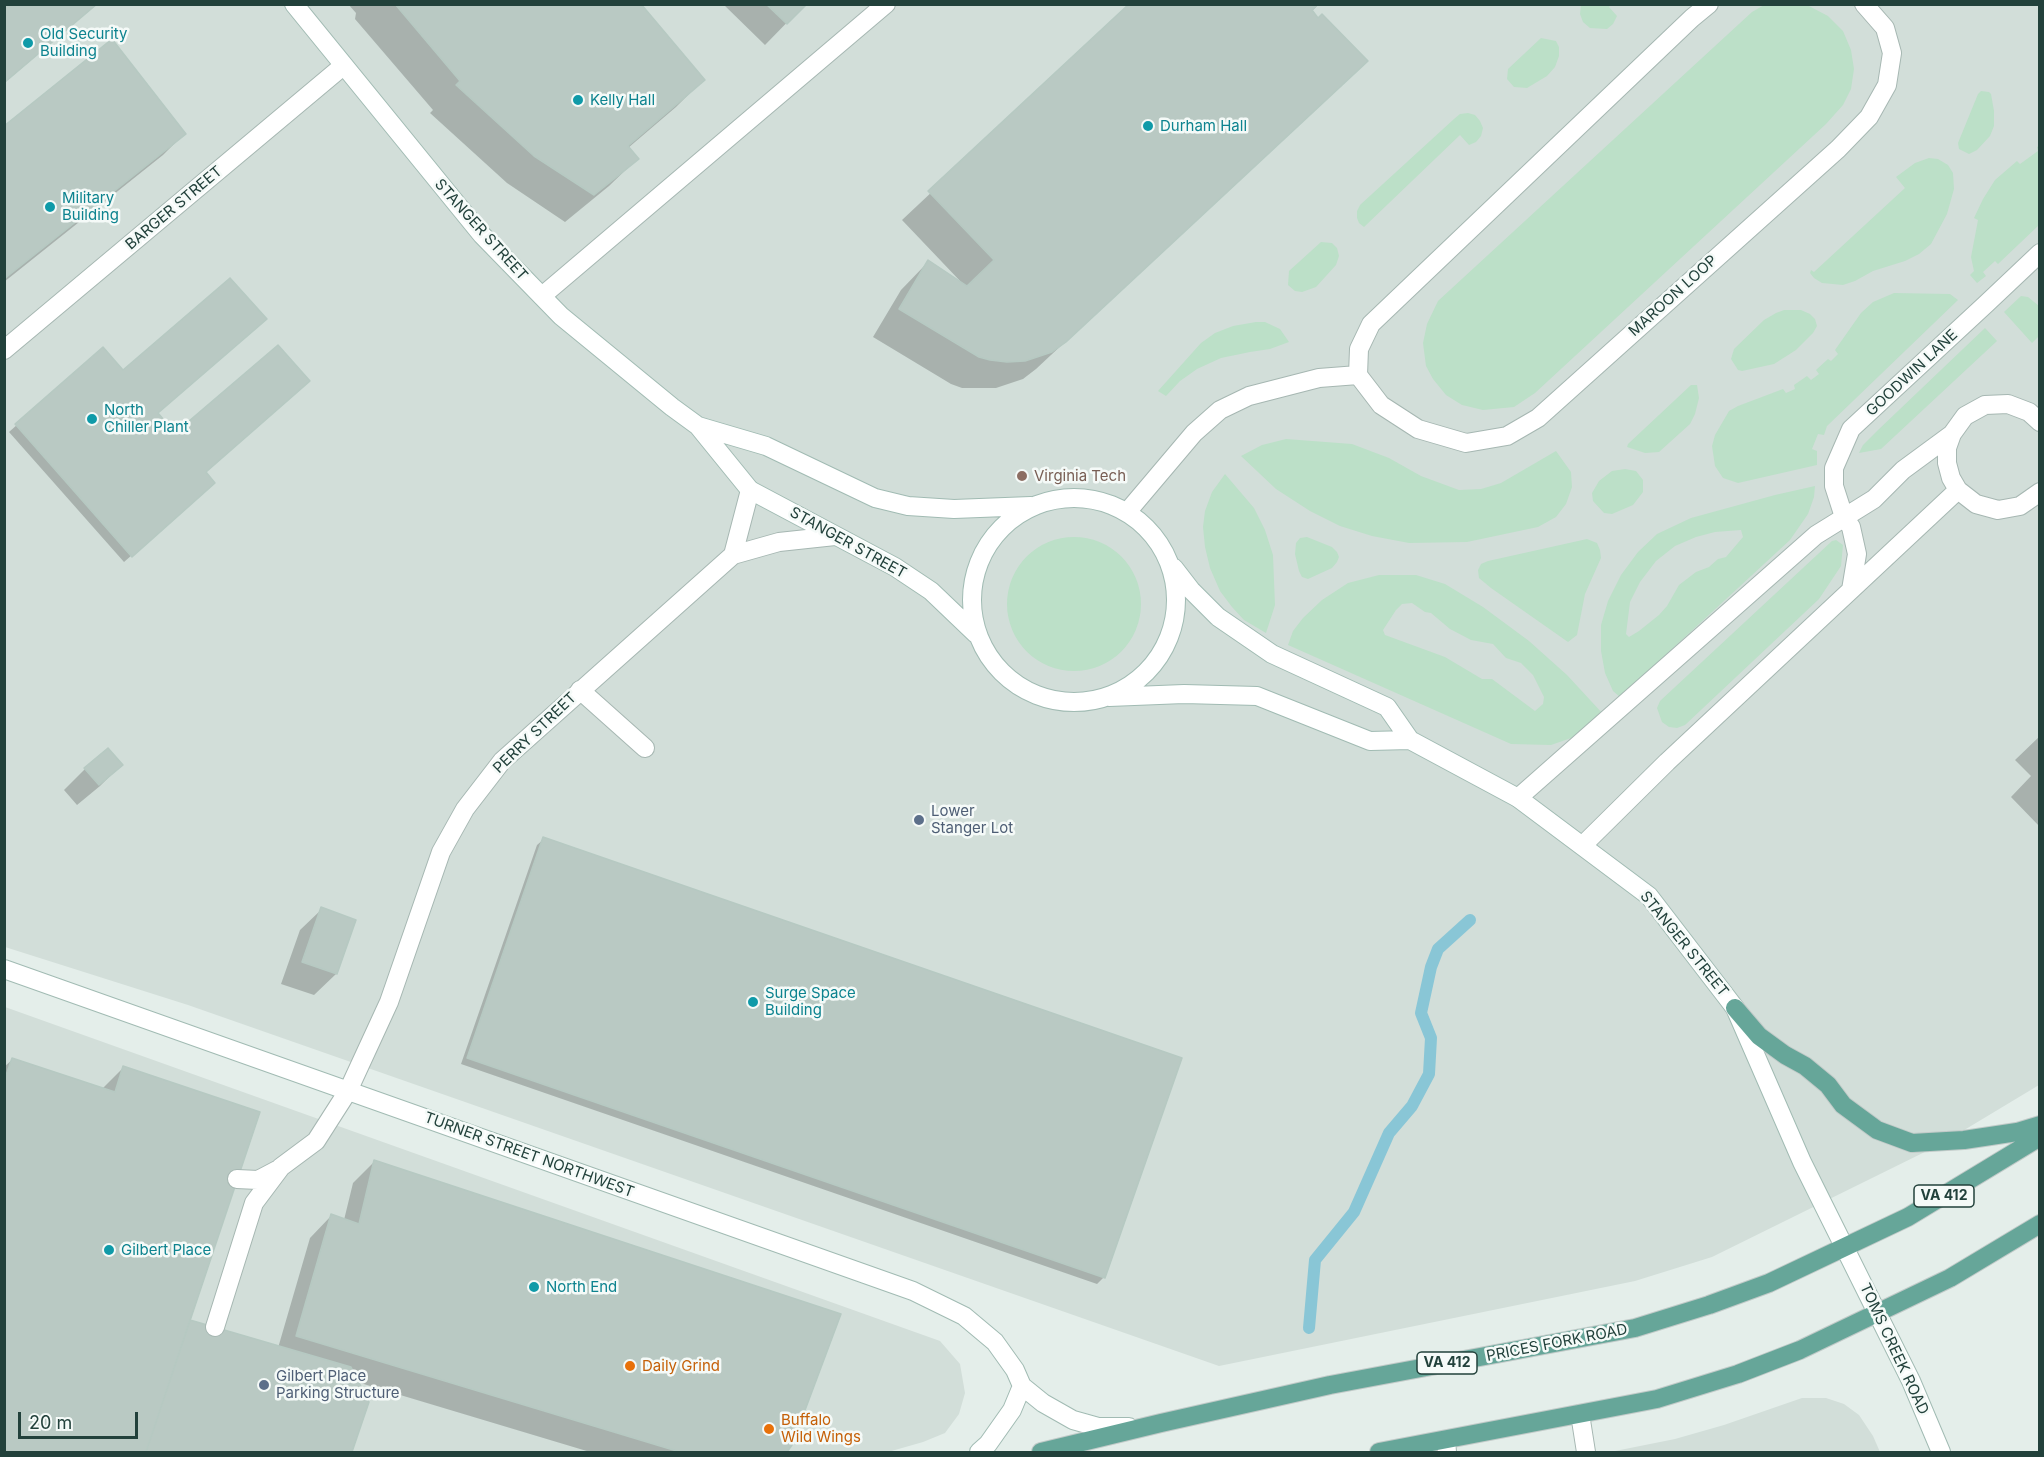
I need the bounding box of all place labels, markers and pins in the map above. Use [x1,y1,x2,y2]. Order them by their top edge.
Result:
place label: Old Security Building [40,25,127,60]
marker: Old Security Building [21,36,35,50]
place label: Kelly Hall [590,91,655,109]
marker: Kelly Hall [571,93,585,107]
place label: Durham Hall [1160,117,1247,135]
marker: Durham Hall [1141,119,1155,133]
place label: Military Building [62,189,119,224]
marker: Military Building [43,200,57,214]
place label: North Chiller Plant [104,401,189,436]
marker: North Chiller Plant [85,412,99,426]
place label: Virginia Tech [1034,467,1126,485]
marker: Virginia Tech [1015,469,1029,483]
place label: Lower Stanger Lot [931,802,1013,837]
marker: Lower Stanger Lot [912,813,926,827]
place label: Surge Space Building [765,984,856,1019]
marker: Surge Space Building [746,995,760,1009]
place label: Gilbert Place [121,1241,211,1259]
marker: Gilbert Place [102,1243,116,1257]
place label: North End [546,1278,617,1296]
marker: North End [527,1280,541,1294]
place label: Daily Grind [642,1357,720,1375]
marker: Daily Grind [623,1359,637,1373]
place label: Gilbert Place Parking Structure [276,1367,400,1402]
marker: Gilbert Place Parking Structure [257,1378,271,1392]
place label: Buffalo Wild Wings [781,1411,861,1446]
marker: Buffalo Wild Wings [762,1422,776,1436]

